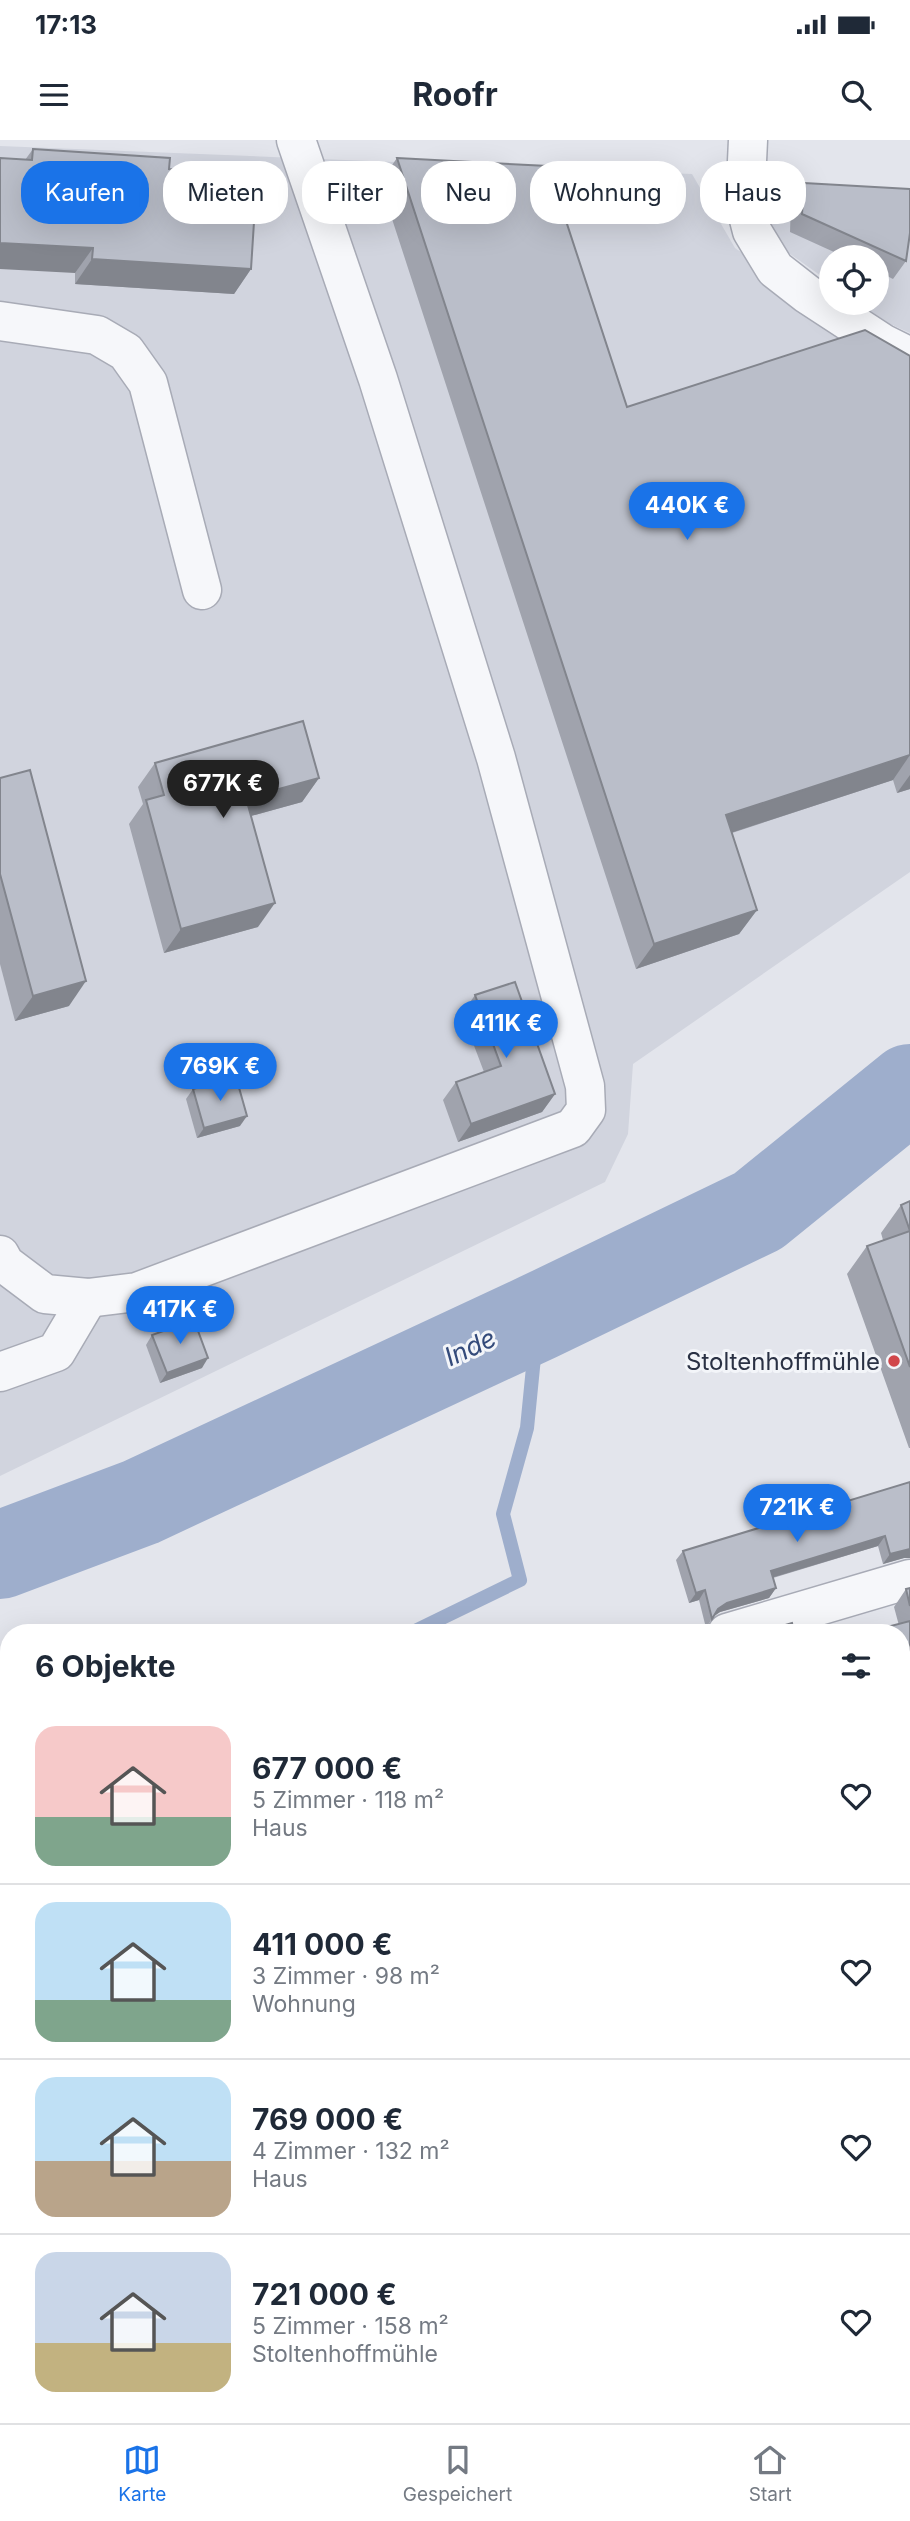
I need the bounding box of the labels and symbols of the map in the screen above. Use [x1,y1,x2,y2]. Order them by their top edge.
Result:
pin: 440K € [630,482,744,542]
pin: 677K € [166,760,280,820]
pin: 411K € [449,1000,563,1060]
pin: 769K € [163,1044,277,1103]
pin: 417K € [123,1286,237,1346]
water label: Inde [439,1322,501,1372]
place label: Stoltenhoffmühle [686,1347,880,1376]
marker: Stoltenhoffmühle [886,1353,902,1369]
pin: 721K € [740,1484,854,1544]

